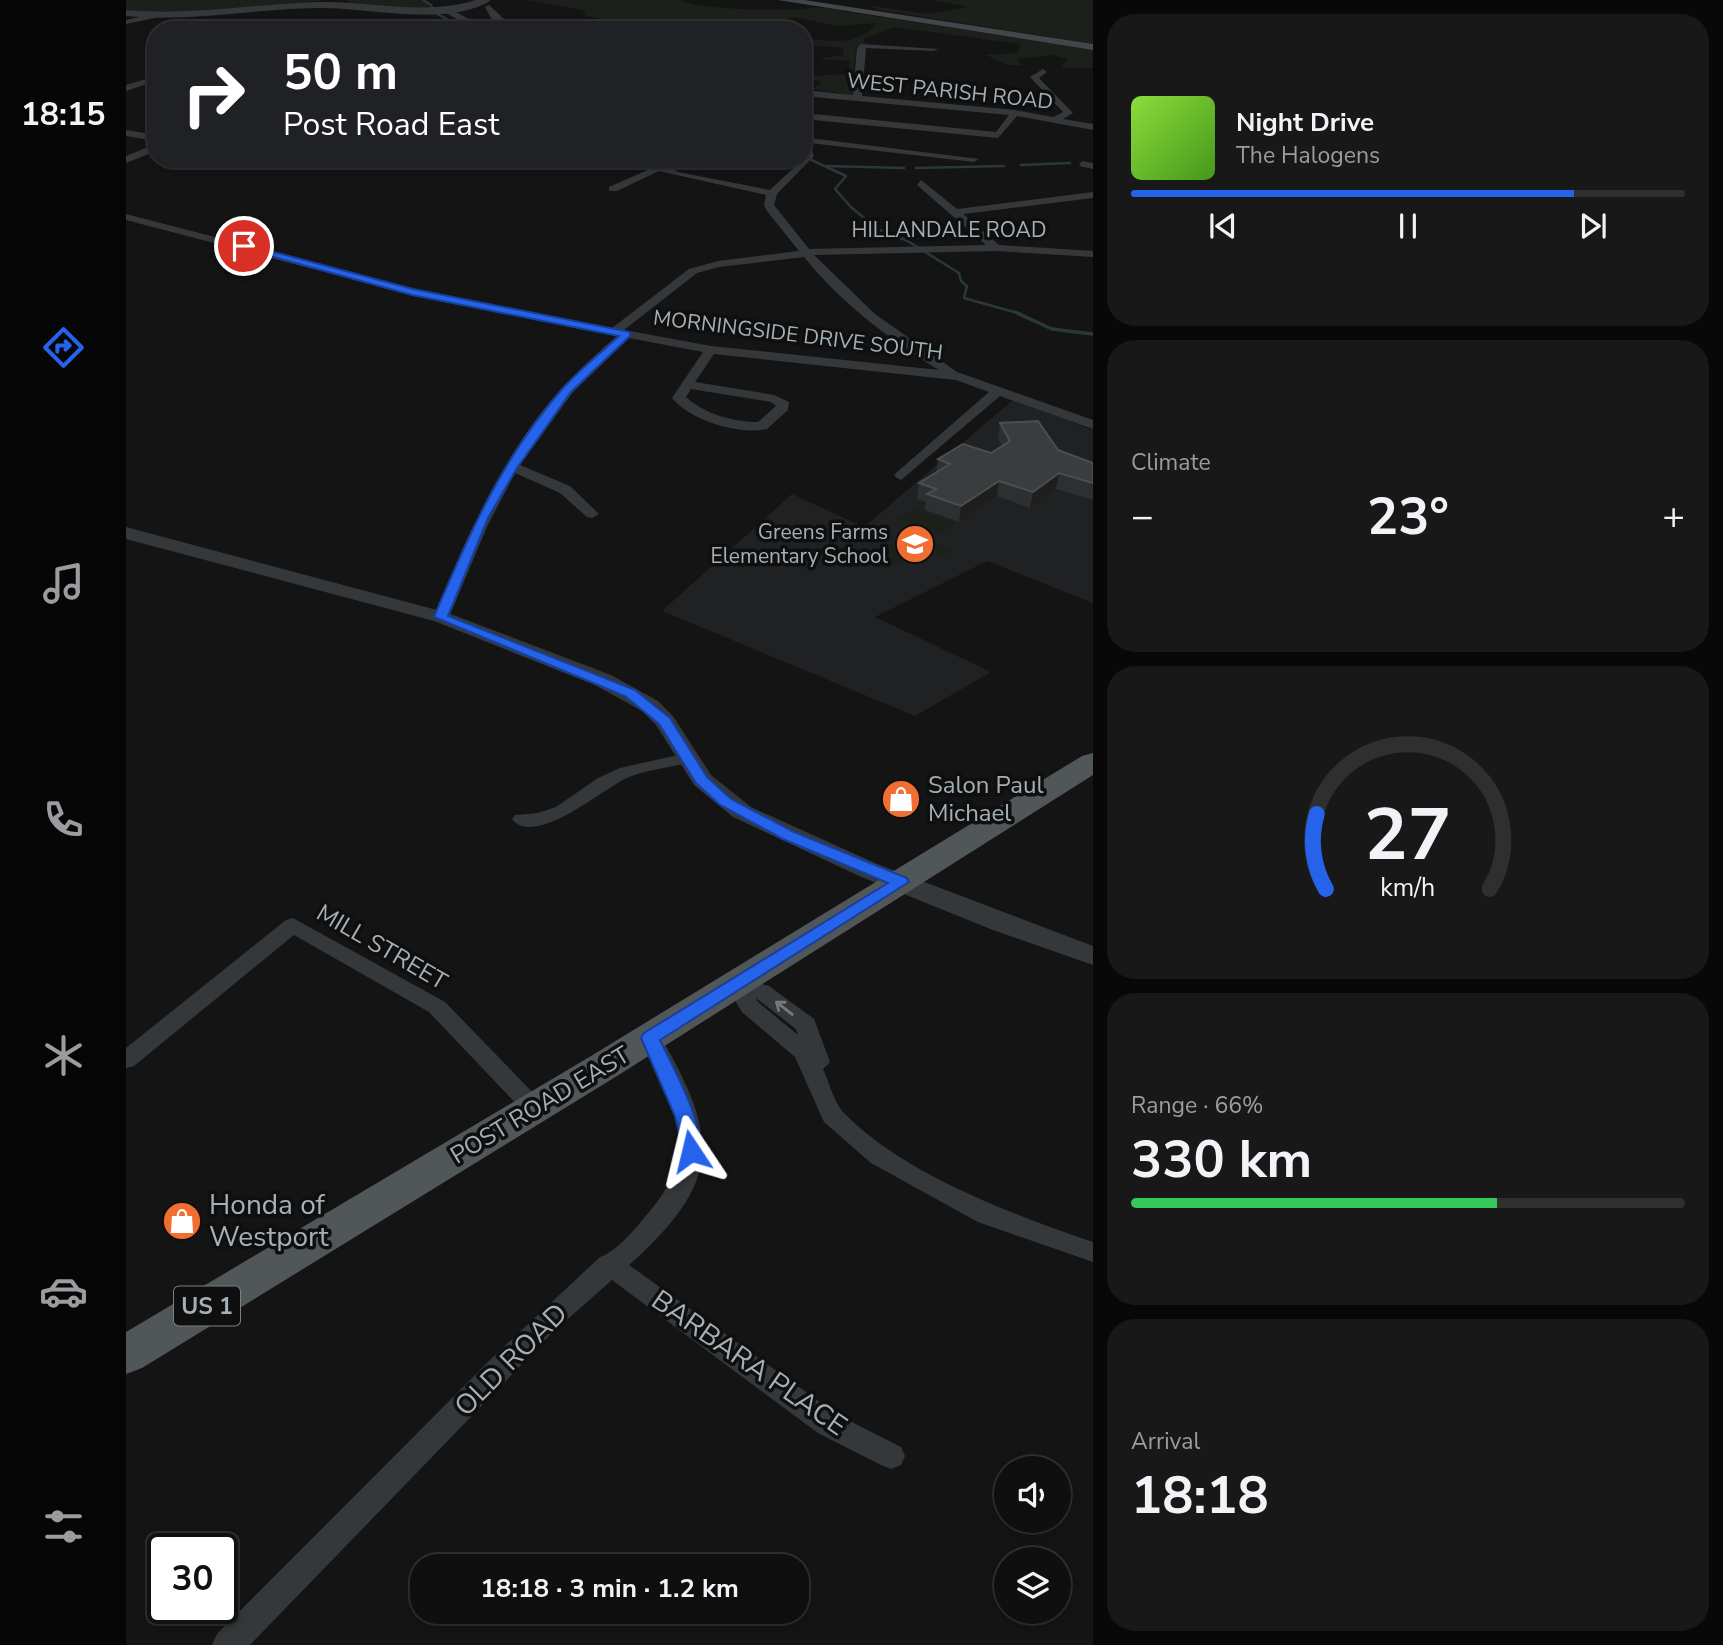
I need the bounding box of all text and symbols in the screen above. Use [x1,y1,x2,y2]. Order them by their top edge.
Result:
text: 50 m [283,39,398,106]
icon: right [168,49,259,140]
street label: WEST PARISH ROAD [845,66,1055,116]
text: 18:15 [21,93,105,136]
text: Post Road East [283,103,499,146]
text: Night Drive [1236,105,1374,140]
text: The Halogens [1236,140,1380,171]
icon: previous [1204,207,1242,245]
icon: pause [1389,207,1427,245]
icon: next [1574,207,1612,245]
pin [214,216,274,276]
street label: HILLANDALE ROAD [852,216,1046,244]
icon: arrive [225,227,263,265]
street label: MORNINGSIDE DRIVE SOUTH [652,303,944,367]
icon: directions [39,323,88,372]
text: Climate [1131,447,1211,478]
text: 23° [1367,481,1449,552]
text: − [1131,491,1154,542]
text: + [1662,491,1685,542]
place label: Greens Farms Elementary School [710,518,889,570]
school or university icon: Greens Farms Elementary School [894,523,936,565]
icon: music [39,559,88,608]
place label: Salon Paul Michael [928,769,1044,829]
shop icon: Salon Paul Michael [880,778,922,820]
text: 27 [1364,785,1452,885]
icon: phone [39,795,88,844]
text: km/h [1380,870,1436,904]
street label: MILL STREET [311,897,454,998]
one-way arrow [775,1000,793,1015]
icon: climate [39,1031,88,1080]
street label: POST ROAD EAST [444,1039,636,1171]
text: Range · 66% [1131,1090,1263,1121]
position arrow [654,1114,728,1188]
text: 330 km [1131,1124,1312,1195]
place label: Honda of Westport [209,1186,329,1256]
shop icon: Honda of Westport [161,1200,203,1242]
icon: car [39,1267,88,1316]
street label: BARBARA PLACE [644,1281,854,1445]
road number: US 1 [174,1287,240,1326]
street label: OLD ROAD [446,1295,576,1425]
text: Arrival [1131,1426,1200,1457]
map controls [994,1456,1071,1624]
button: sound [994,1456,1071,1533]
text: 18:18 [1131,1460,1269,1531]
icon: filters [39,1502,88,1551]
speed limit sign: 30 [147,1533,238,1624]
button: layers [994,1547,1071,1624]
text: 18:18 · 3 min · 1.2 km [480,1571,739,1606]

